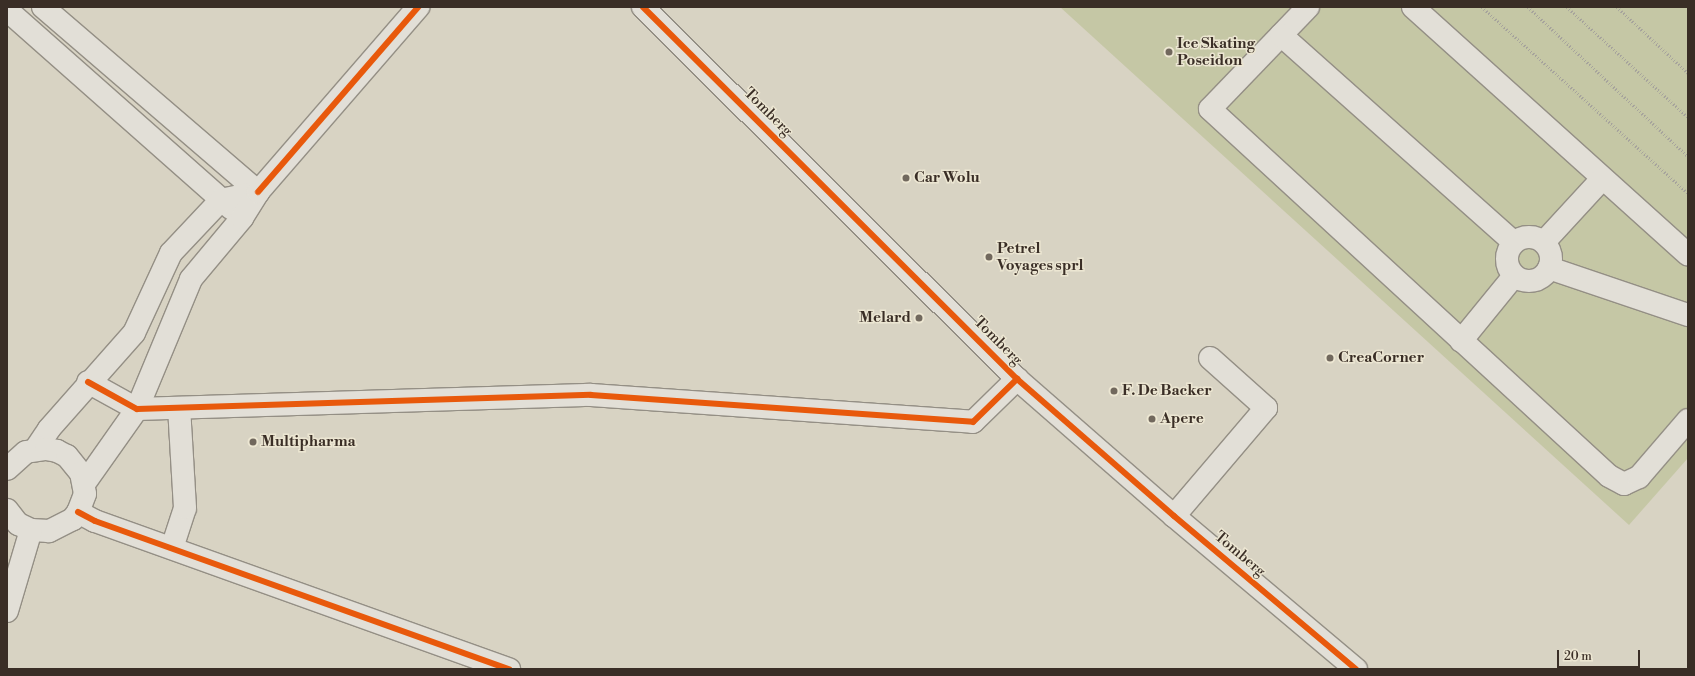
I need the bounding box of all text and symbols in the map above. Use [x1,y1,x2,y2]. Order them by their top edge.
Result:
place label: Ice Skating Poseidon [1177,34,1255,69]
marker: Ice Skating Poseidon [1164,47,1174,57]
street label: Tomberg [740,84,796,140]
place label: Car Wolu [914,169,980,187]
marker: Car Wolu [901,173,911,183]
place label: Petrel Voyages sprl [997,239,1084,274]
marker: Petrel Voyages sprl [984,252,994,262]
place label: Melard [859,309,911,327]
marker: Melard [914,313,924,323]
street label: Tomberg [970,313,1026,369]
place label: CreaCorner [1338,349,1424,367]
marker: CreaCorner [1325,353,1335,363]
place label: F. De Backer [1122,382,1212,400]
marker: F. De Backer [1109,386,1119,396]
place label: Apere [1160,410,1204,428]
marker: Apere [1147,414,1157,424]
place label: Multipharma [261,433,356,451]
marker: Multipharma [248,437,258,447]
street label: Tomberg [1211,527,1269,581]
scale bar [1559,642,1642,668]
text: 20 m [1564,649,1592,664]

